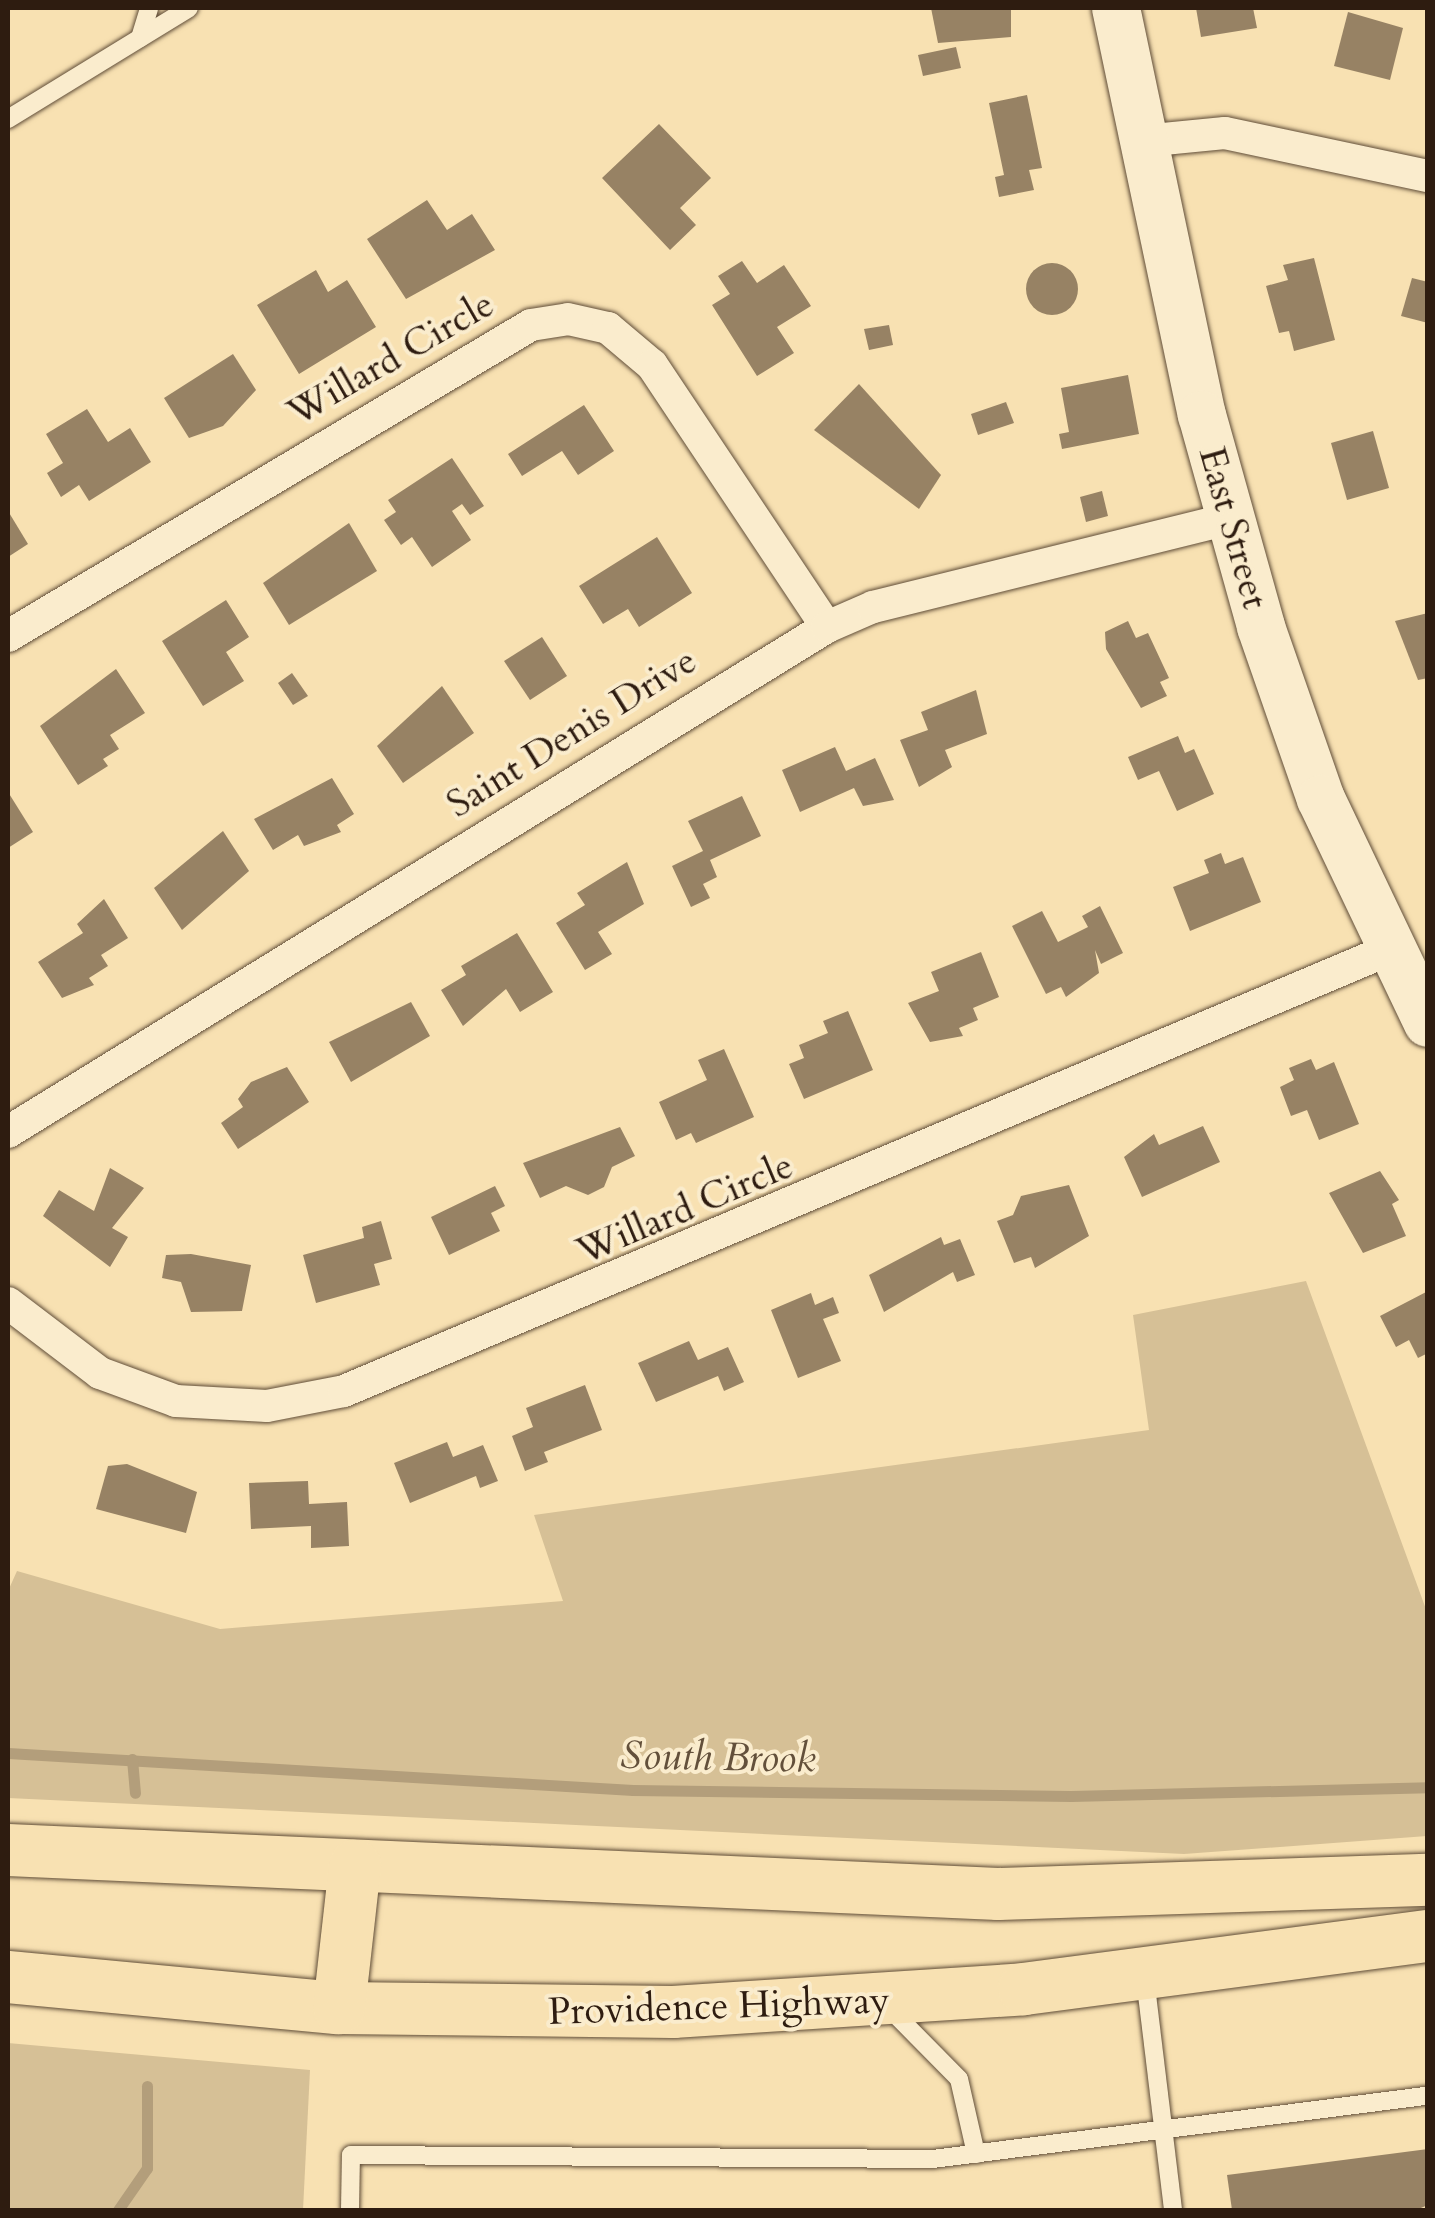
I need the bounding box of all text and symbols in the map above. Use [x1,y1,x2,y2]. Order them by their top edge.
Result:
street label: Willard Circle [280,282,502,436]
street label: East Street [1188,442,1278,614]
street label: Saint Denis Drive [439,638,705,828]
street label: Willard Circle [570,1143,800,1275]
water label: South Brook [620,1732,816,1784]
street label: Providence Highway [547,1978,891,2036]

